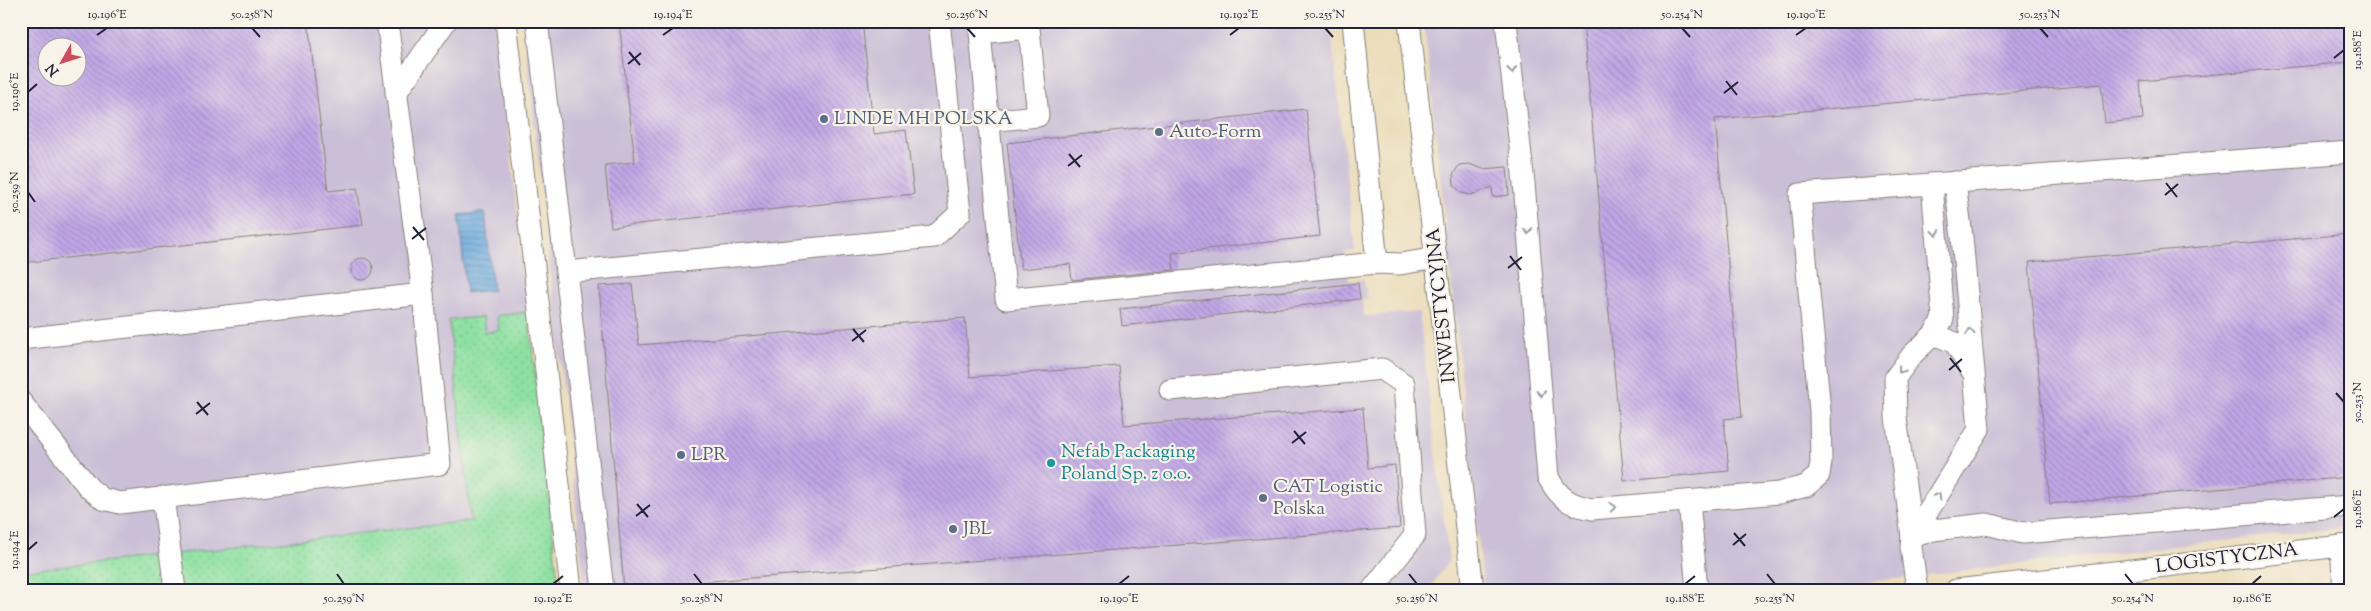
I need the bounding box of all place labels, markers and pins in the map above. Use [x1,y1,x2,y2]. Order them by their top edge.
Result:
place label: LINDE MH POLSKA [834,106,1013,133]
marker: LINDE MH POLSKA [818,113,830,125]
place label: Auto-Form [1169,119,1262,146]
marker: Auto-Form [1153,126,1165,138]
place label: Nefab Packaging Poland Sp. z o.o. [1061,439,1196,488]
place label: LPR [691,442,727,469]
marker: LPR [675,449,687,461]
marker: Nefab Packaging Poland Sp. z o.o. [1045,457,1057,469]
place label: CAT Logistic Polska [1273,474,1383,523]
marker: CAT Logistic Polska [1257,492,1269,504]
place label: JBL [962,516,992,543]
marker: JBL [947,523,959,535]

